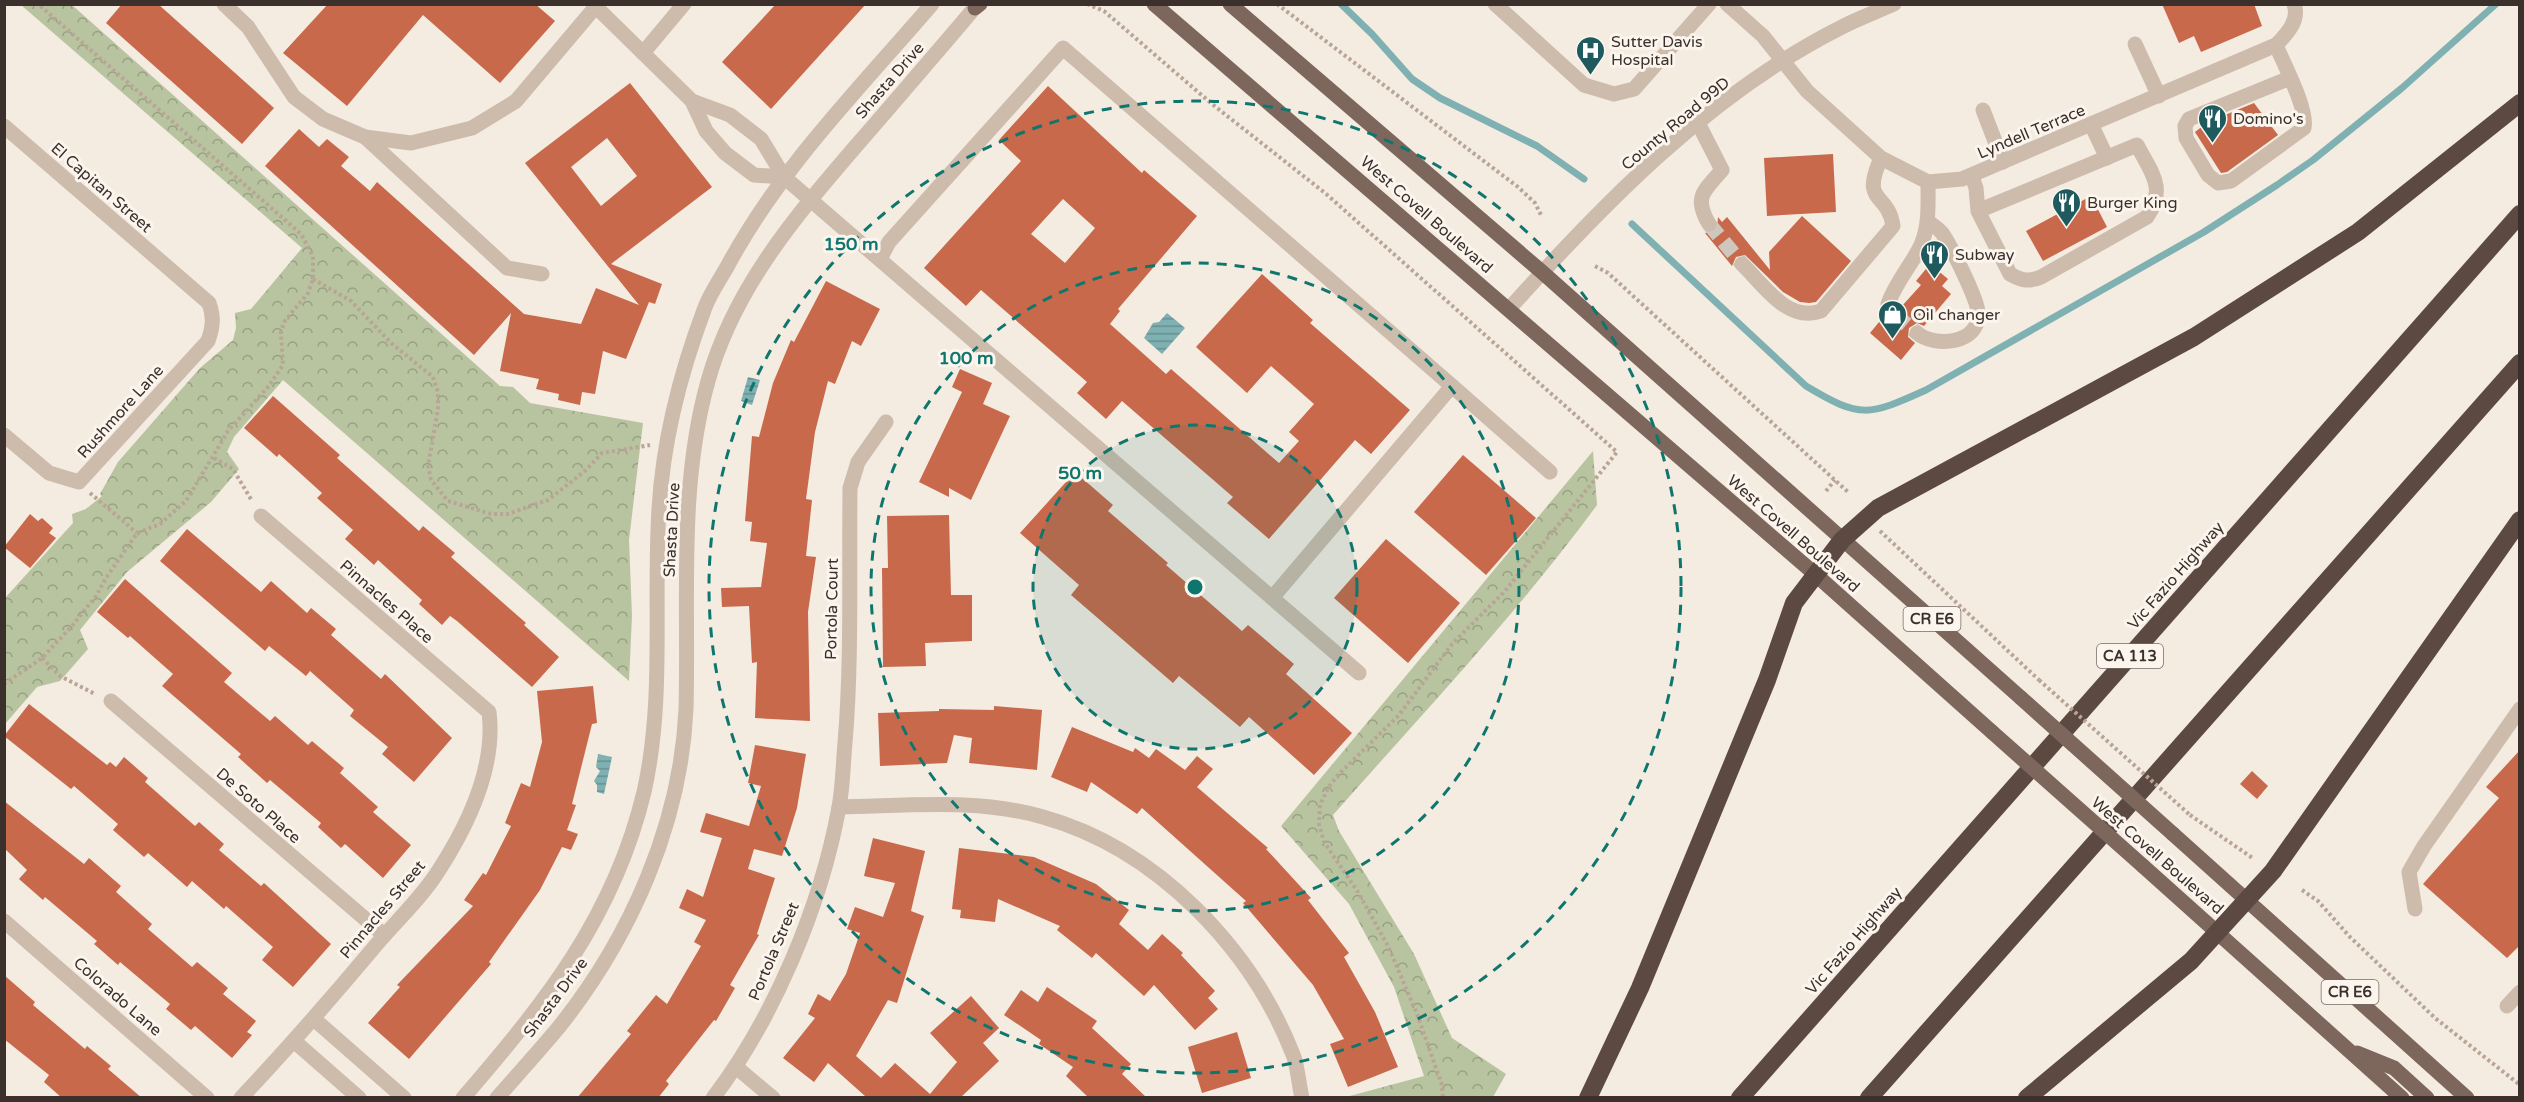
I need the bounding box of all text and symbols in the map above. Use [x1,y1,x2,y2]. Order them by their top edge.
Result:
place label: Sutter Davis Hospital [1611,32,1703,70]
hospital icon: Sutter Davis Hospital [1574,34,1606,76]
street label: Shasta Drive [851,38,928,123]
street label: County Road 99D [1617,73,1734,175]
street label: Lyndell Terrace [1974,100,2088,164]
restaurant icon: Domino's [2196,102,2228,144]
place label: Domino's [2233,109,2304,129]
street label: El Capitan Street [47,138,156,237]
street label: West Covell Boulevard [1356,152,1497,278]
restaurant icon: Burger King [2050,186,2082,228]
place label: Burger King [2087,193,2178,213]
text: 150 m [823,233,879,255]
restaurant icon: Subway [1918,238,1950,280]
place label: Subway [1955,245,2015,265]
shop icon: Oil changer [1876,298,1908,340]
place label: Oil changer [1913,305,2001,325]
text: 100 m [938,347,994,369]
street label: Rushmore Lane [73,361,168,463]
text: 50 m [1058,462,1102,484]
street label: West Covell Boulevard [1723,471,1864,597]
street label: Shasta Drive [660,482,684,578]
street label: Vic Fazio Highway [2123,517,2228,634]
street label: Pinnacles Place [335,556,437,648]
street label: Portola Court [821,558,843,660]
centre of rings [1185,577,1205,597]
road number: CR E6 [1904,607,1960,631]
road number: CA 113 [2097,644,2163,668]
street label: De Soto Place [212,764,305,848]
street label: West Covell Boulevard [2087,793,2228,919]
street label: Pinnacles Street [336,856,430,963]
street label: Vic Fazio Highway [1801,882,1906,999]
street label: Portola Street [744,899,804,1004]
street label: Colorado Lane [69,953,166,1041]
street label: Shasta Drive [519,954,592,1041]
road number: CR E6 [2322,980,2378,1004]

